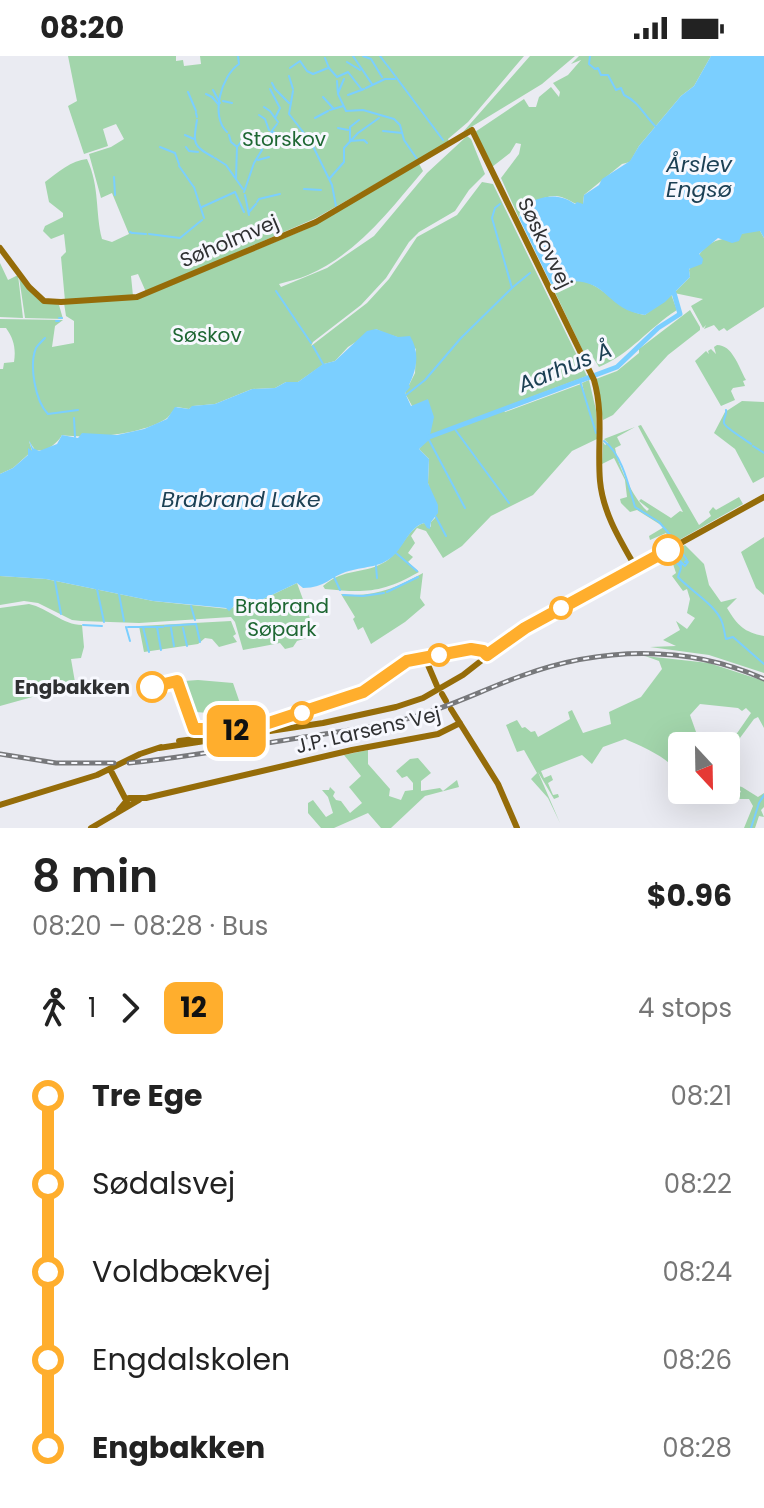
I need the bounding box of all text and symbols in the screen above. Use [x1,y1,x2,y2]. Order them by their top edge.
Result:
text: 08:20 [40,6,124,49]
park label: Storskov [242,125,326,153]
water label: Årslev Engsø [665,149,734,205]
street label: Søskovvej [511,193,579,293]
street label: Søholmvej [176,208,282,274]
park label: Søskov [172,321,242,349]
water label: Aarhus Å [512,334,617,400]
water label: Brabrand Lake [161,484,321,515]
unlabelled marker [653,535,683,565]
park label: Brabrand Søpark [235,592,329,643]
unlabelled marker [550,597,572,619]
unlabelled marker [428,644,450,666]
marker: Engbakken [137,672,167,702]
place label: Engbakken [14,673,130,701]
street label: J.P. Larsens Vej [293,700,443,760]
unlabelled marker [291,702,313,724]
line badge: 12 [200,705,272,757]
text: 12 [223,711,249,750]
north arrow [668,732,740,804]
map controls [668,732,740,804]
text: 8 min [32,846,158,907]
text: $0.96 [647,874,732,917]
text: 08:20 – 08:28 · Bus [32,908,268,944]
icon: walk [32,986,76,1030]
icon: forward [108,986,152,1030]
text: 12 [180,988,207,1027]
text: 1 [88,990,96,1026]
text: 4 stops [638,990,732,1026]
text: Tre Ege [92,1074,203,1117]
text: 08:21 [670,1078,732,1114]
text: Sødalsvej [92,1162,235,1205]
text: 08:22 [664,1166,732,1202]
text: Voldbækvej [92,1250,271,1293]
text: 08:24 [662,1254,732,1290]
text: Engdalskolen [92,1338,290,1381]
text: 08:26 [662,1342,732,1378]
text: Engbakken [92,1426,265,1469]
text: 08:28 [662,1430,732,1466]

